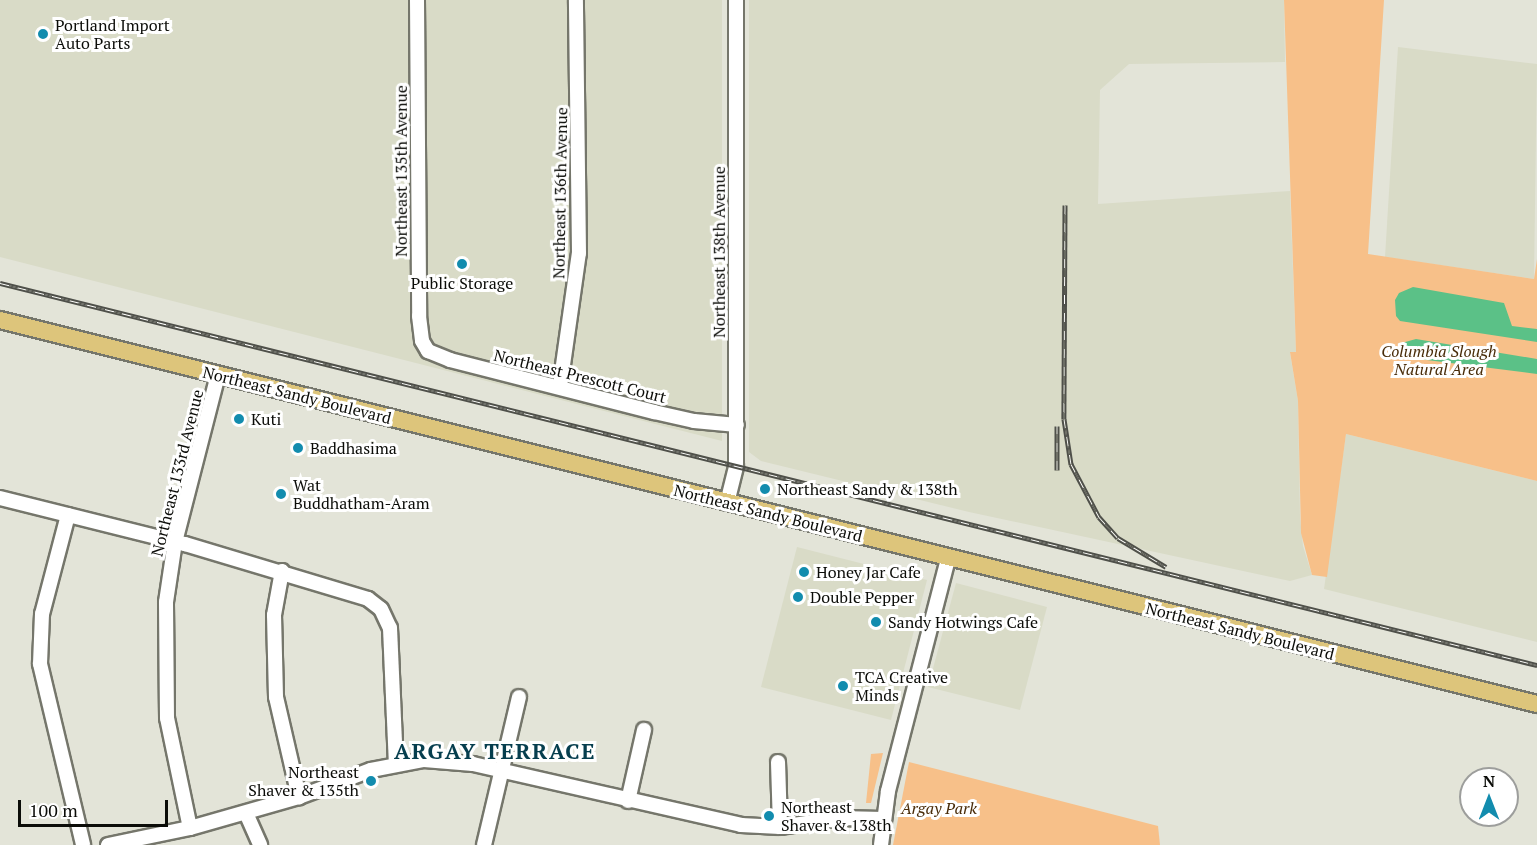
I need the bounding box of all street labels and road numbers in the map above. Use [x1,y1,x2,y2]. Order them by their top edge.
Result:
street label: Northeast 135th Avenue [391,85,411,257]
street label: Northeast 136th Avenue [549,107,571,279]
street label: Northeast 138th Avenue [709,166,729,338]
street label: Northeast Prescott Court [492,345,668,407]
street label: Northeast Sandy Boulevard [201,362,393,428]
street label: Northeast 133rd Avenue [147,387,207,559]
street label: Northeast Sandy Boulevard [672,480,864,546]
street label: Northeast Sandy Boulevard [1144,598,1336,664]

